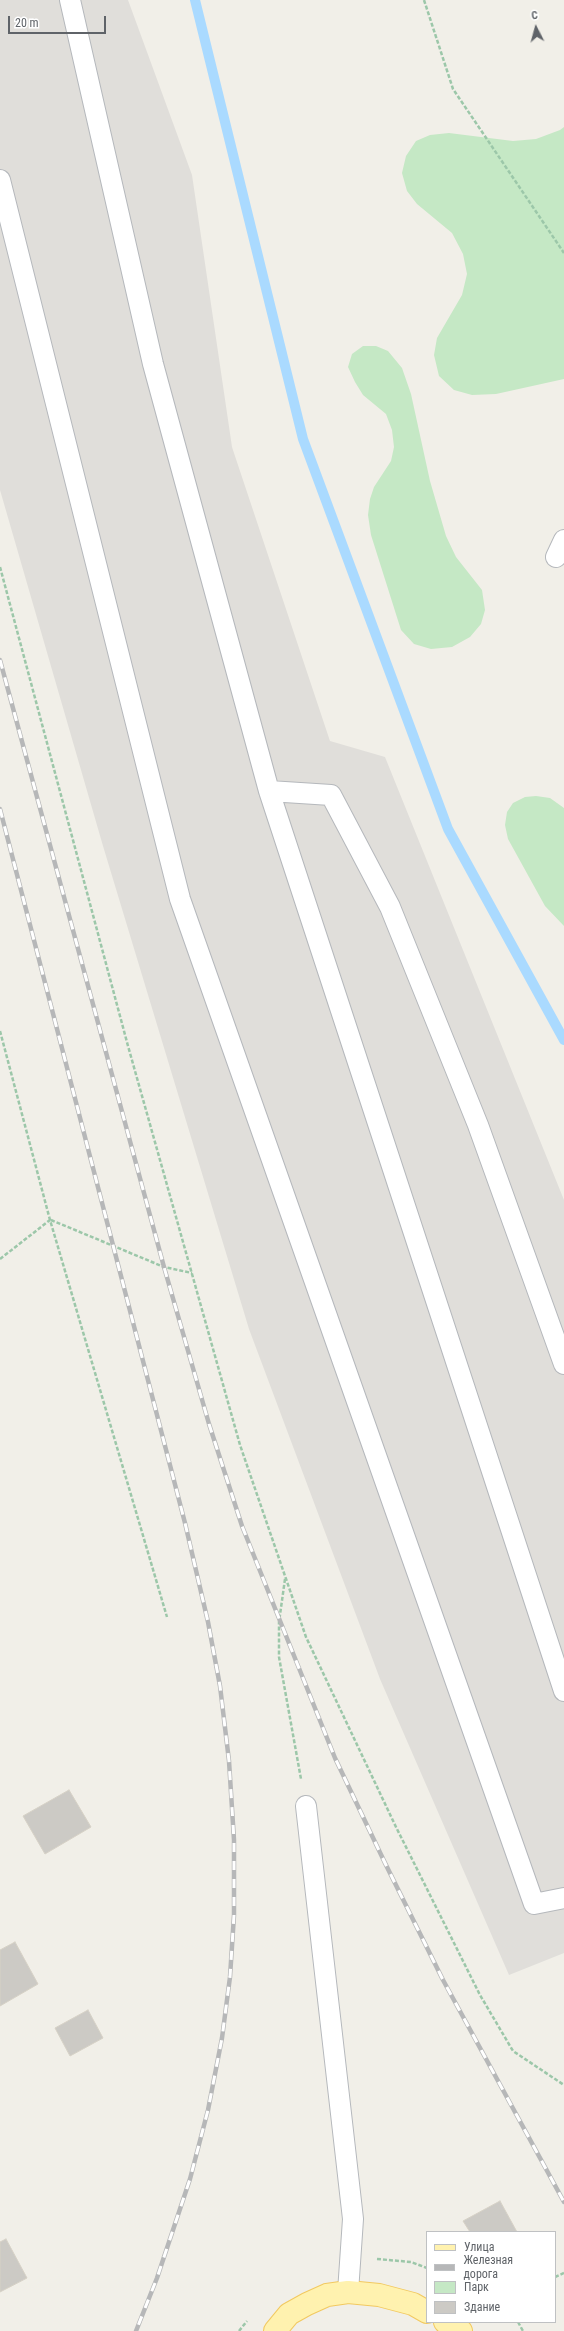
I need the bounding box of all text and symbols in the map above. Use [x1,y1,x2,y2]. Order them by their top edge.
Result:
scale bar [10,8,108,34]
north arrow [516,8,556,48]
text: С [531,9,538,22]
text: 20 m [15,16,39,30]
legend [426,2231,556,2323]
text: Улица [464,2240,494,2254]
text: Железная дорога [463,2253,513,2281]
text: Парк [464,2280,489,2294]
text: Здание [464,2300,500,2314]

